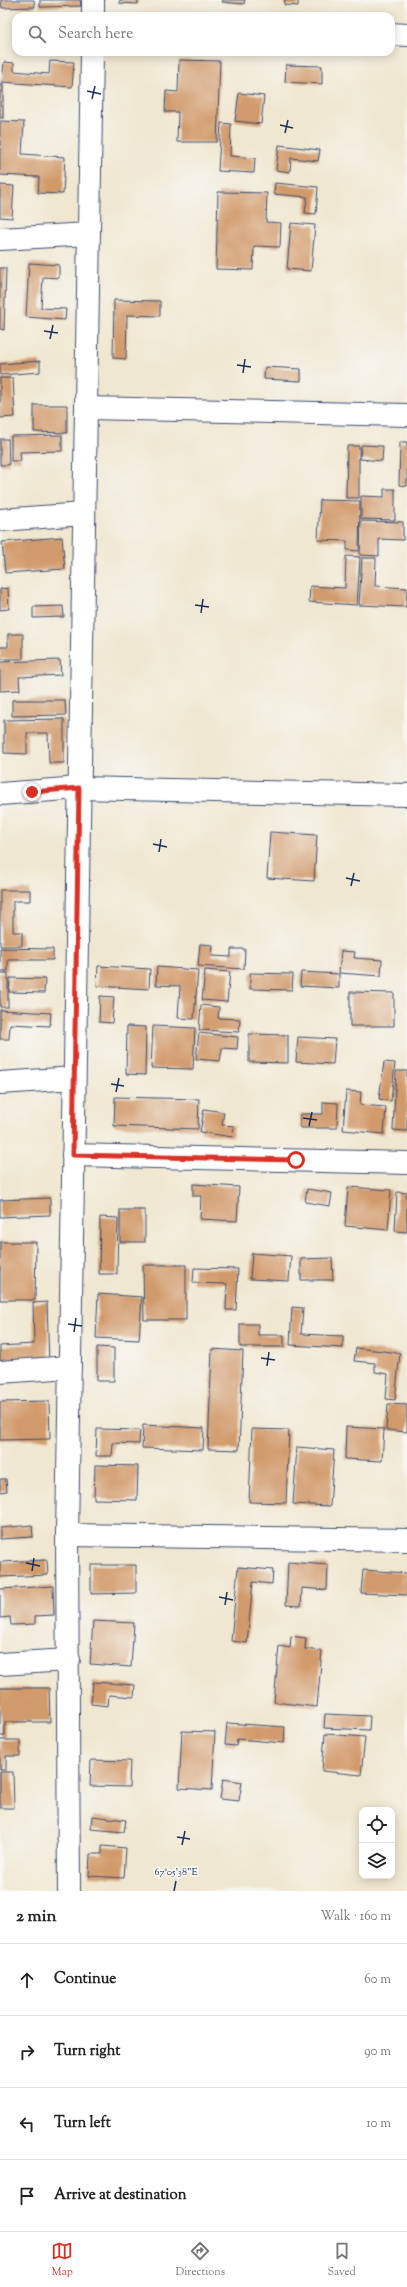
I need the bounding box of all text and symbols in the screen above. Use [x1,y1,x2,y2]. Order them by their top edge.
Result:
search box [12,12,395,56]
icon: search [26,23,48,45]
text: Search here [58,24,133,45]
route end [23,783,41,801]
route start [287,1151,305,1169]
map controls [359,1807,395,1879]
button: locate [359,1807,395,1843]
button: layers [359,1843,395,1879]
text: 67°05'38"E [154,1865,198,1880]
text: 2 min [16,1905,57,1929]
text: Walk · 160 m [320,1908,391,1926]
icon: ahead [16,1969,38,1991]
text: Continue [54,1969,116,1990]
text: 60 m [364,1971,391,1989]
icon: right [16,2041,38,2063]
text: Turn right [54,2041,120,2062]
text: 90 m [364,2043,391,2061]
icon: left [16,2113,38,2135]
text: Turn left [54,2113,111,2134]
text: 10 m [366,2115,391,2133]
icon: arrive [16,2185,38,2207]
text: Arrive at destination [54,2185,187,2206]
tab: Map [51,2240,73,2280]
tab: Directions [176,2240,225,2280]
tab: Saved [328,2240,356,2280]

